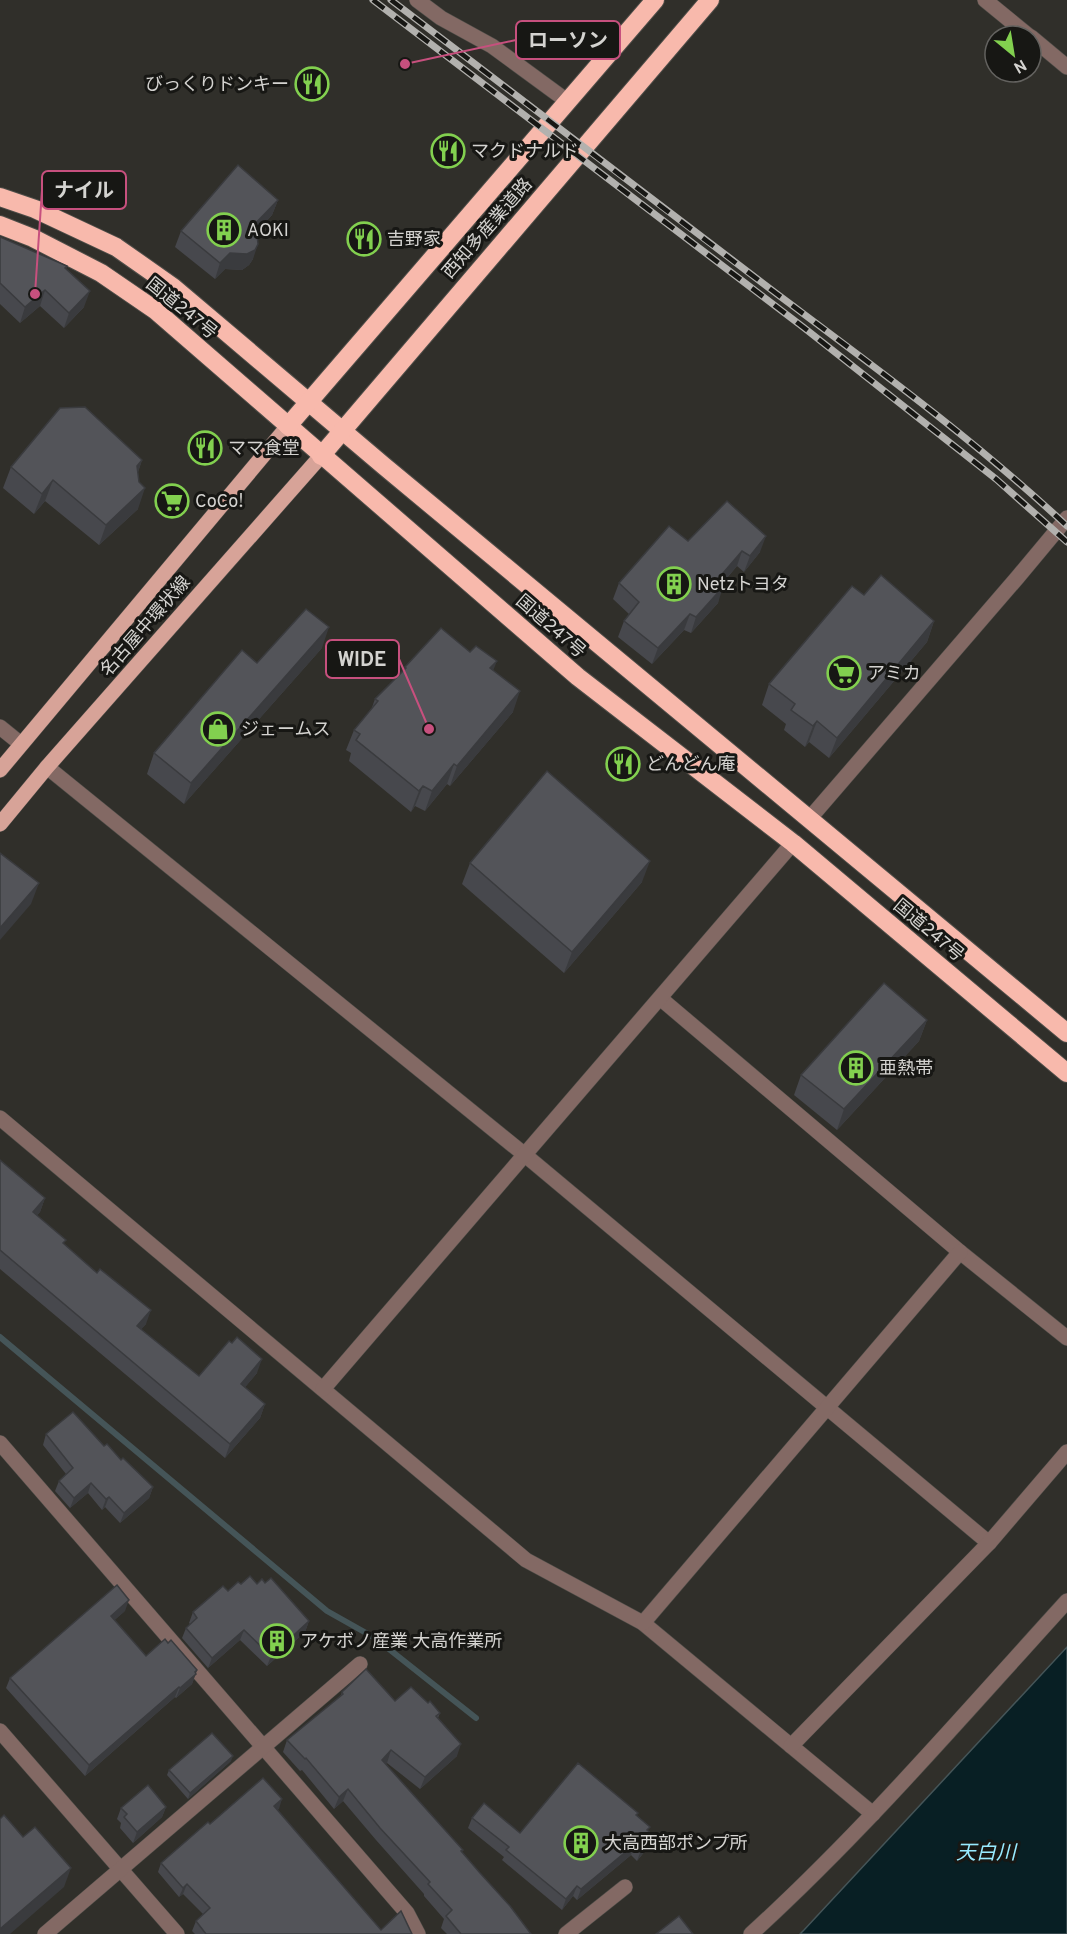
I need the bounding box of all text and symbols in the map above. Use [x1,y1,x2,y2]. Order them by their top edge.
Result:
callout: ローソン [516,21,620,59]
north arrow [983,24,1043,84]
text: ローソン [528,29,608,55]
text: N [1010,54,1029,77]
restaurant icon: びっくりドンキー [294,66,330,102]
place label: びっくりドンキー [145,74,289,97]
restaurant icon: マクドナルド [430,133,466,169]
place label: マクドナルド [471,141,579,164]
callout: ナイル [42,171,126,209]
street label: 西知多産業道路 [438,174,538,284]
text: ナイル [54,179,114,205]
building icon: AOKI [206,212,242,248]
place label: AOKI [247,220,289,243]
restaurant icon: 吉野家 [346,221,382,257]
place label: 吉野家 [387,229,441,252]
street label: 国道247号 [141,273,221,345]
restaurant icon: ママ食堂 [187,430,223,466]
place label: ママ食堂 [228,438,300,461]
supermarket icon: CoCo! [154,483,190,519]
place label: CoCo! [195,491,243,514]
building icon: Netzトヨタ [656,566,692,602]
street label: 名古屋中環状線 [96,572,196,682]
place label: Netzトヨタ [697,574,789,597]
street label: 国道247号 [510,590,590,664]
callout: WIDE [326,640,399,678]
text: WIDE [337,648,387,674]
supermarket icon: アミカ [826,655,862,691]
place label: アミカ [867,663,921,686]
shop icon: ジェームス [200,711,236,747]
place label: ジェームス [241,719,330,742]
restaurant icon: どんどん庵 [605,746,641,782]
place label: どんどん庵 [646,754,735,777]
street label: 国道247号 [888,895,968,967]
building icon: 亜熱帯 [838,1050,874,1086]
place label: 亜熱帯 [879,1058,933,1081]
building icon: アケボノ産業 大高作業所 [259,1623,295,1659]
place label: アケボノ産業 大高作業所 [300,1631,502,1654]
building icon: 大高西部ポンプ所 [563,1825,599,1861]
place label: 大高西部ポンプ所 [604,1833,747,1856]
water label: 天白川 [956,1841,1018,1867]

